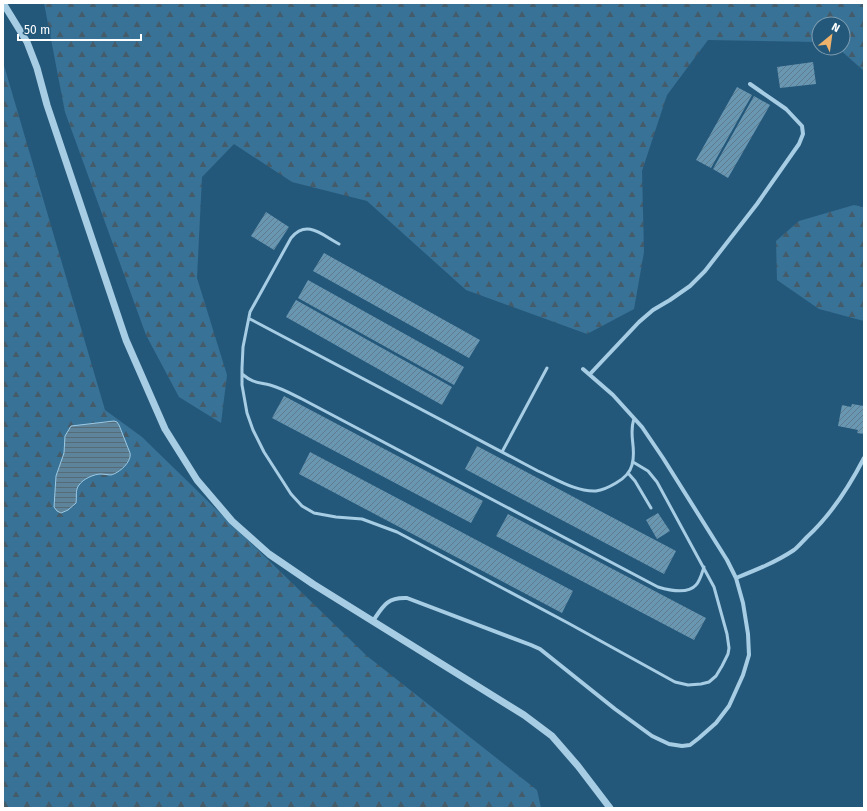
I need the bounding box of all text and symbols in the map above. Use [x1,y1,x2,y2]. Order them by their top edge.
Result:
scale bar [18,16,141,42]
north arrow [811,16,851,56]
text: N [829,20,842,35]
text: 50 m [24,23,50,37]

